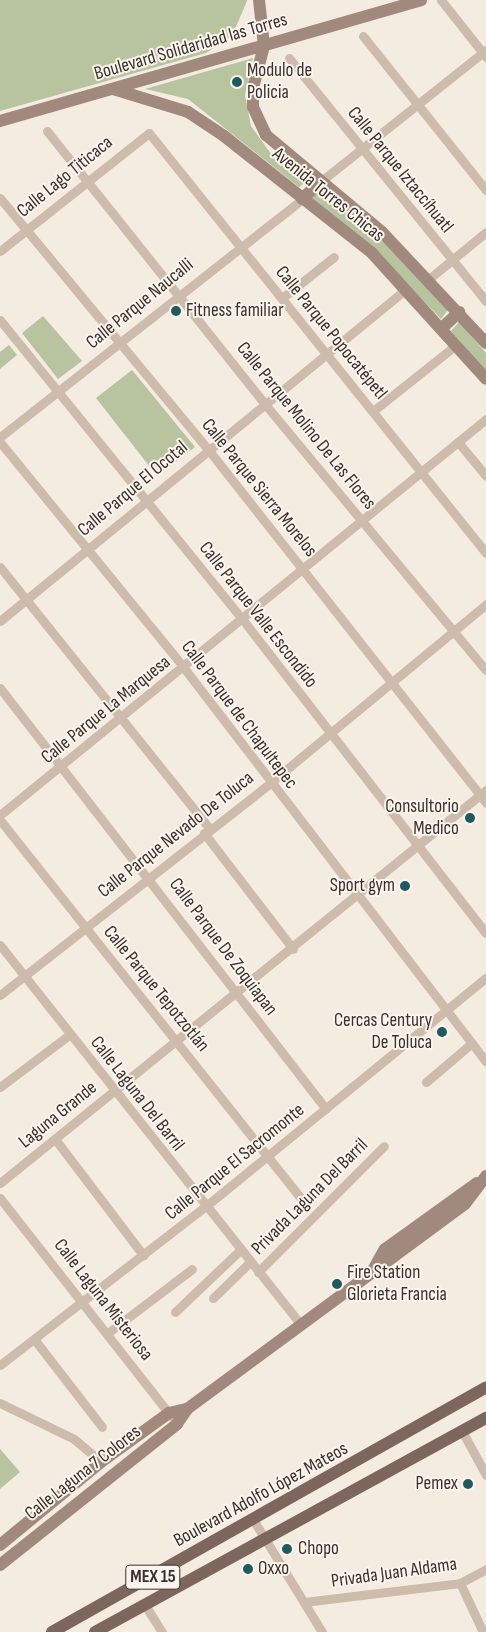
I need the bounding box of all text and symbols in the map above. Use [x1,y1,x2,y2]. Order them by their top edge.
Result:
street label: Boulevard Solidaridad las Torres [92,9,290,85]
place label: Modulo de Policia [247,60,312,104]
marker: Modulo de Policia [231,76,243,88]
street label: Calle Parque Iztaccíhuatl [342,102,458,238]
street label: Calle Lago Titicaca [13,131,117,223]
street label: Avenida Torres Chicas [267,143,389,247]
street label: Calle Parque Naucalli [82,254,198,354]
street label: Calle Parque Popocatépetl [270,262,392,404]
place label: Fitness familiar [186,300,284,322]
marker: Fitness familiar [170,305,182,317]
street label: Calle Parque Molino De Las Flores [231,338,381,514]
street label: Calle Parque Sierra Morelos [196,414,322,562]
street label: Calle Parque El Ocotal [73,436,193,542]
street label: Calle Parque Valle Escondido [194,537,322,693]
street label: Calle Parque de Chapultepec [176,636,302,794]
street label: Calle Parque La Marquesa [37,651,175,769]
street label: Calle Parque Nevado De Toluca [93,767,259,903]
place label: Consultorio Medico [385,796,459,840]
marker: Consultorio Medico [463,811,477,825]
street label: Calle Parque De Zoquiapan [164,874,282,1020]
place label: Sport gym [330,875,395,897]
marker: Sport gym [399,880,411,892]
street label: Calle Parque Tepotzotlán [98,921,214,1057]
place label: Cercas Century De Toluca [334,1010,432,1054]
marker: Cercas Century De Toluca [436,1026,448,1038]
street label: Calle Laguna Del Barril [85,1032,189,1156]
street label: Laguna Grande [14,1077,102,1153]
street label: Calle Parque El Sacromonte [161,1099,309,1225]
street label: Privada Laguna Del Barril [247,1134,373,1260]
street label: Calle Laguna Misteriosa [48,1235,158,1365]
place label: Fire Station Glorieta Francia [347,1262,447,1306]
marker: Fire Station Glorieta Francia [331,1278,343,1290]
street label: Calle Laguna 7 Colores [20,1421,146,1525]
street label: Boulevard Adolfo López Mateos [170,1438,352,1552]
place label: Pemex [416,1473,458,1495]
marker: Pemex [462,1478,474,1490]
place label: Chopo [298,1538,339,1560]
marker: Chopo [280,1542,294,1556]
street label: Privada Juan Aldama [330,1553,458,1593]
place label: Oxxo [258,1558,289,1580]
road number: MEX 15 [124,1561,182,1592]
marker: Oxxo [242,1563,254,1575]

